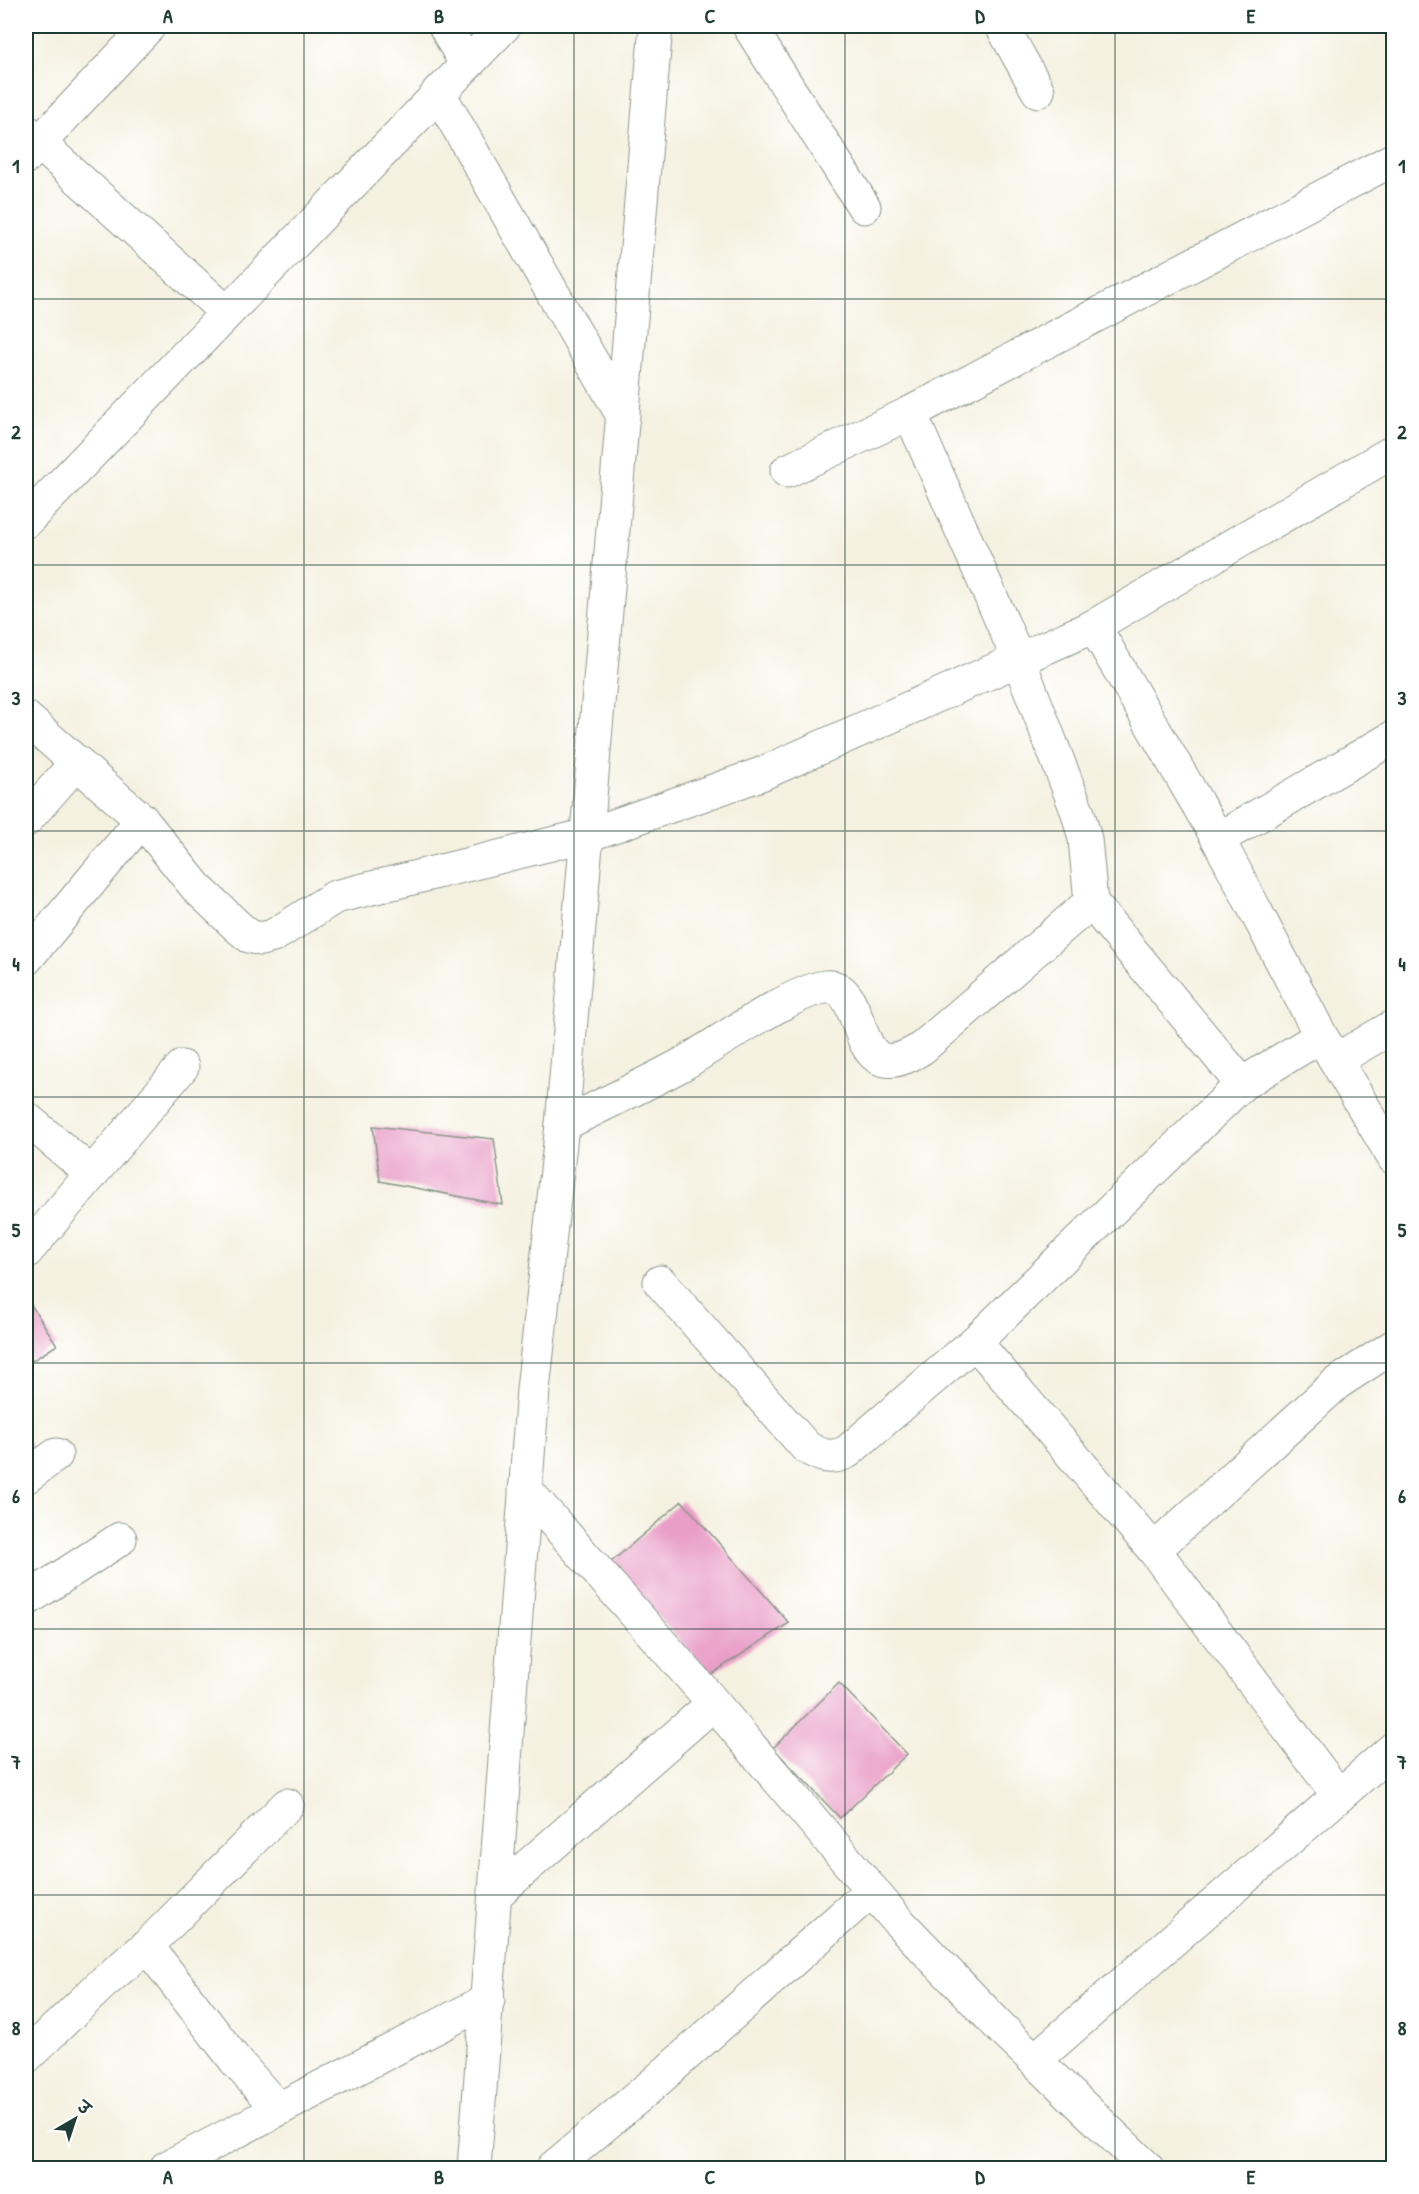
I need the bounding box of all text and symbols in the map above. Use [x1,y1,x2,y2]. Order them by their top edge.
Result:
text: A [163,2,173,29]
text: B [434,2,444,29]
text: C [705,2,716,29]
text: D [975,2,985,29]
text: E [1247,2,1256,29]
text: 1 [12,152,20,179]
text: 1 [1398,152,1406,179]
text: 2 [11,418,21,445]
text: 2 [1397,418,1407,445]
text: 3 [12,684,21,711]
text: 3 [1398,684,1407,711]
text: 4 [12,950,20,977]
text: 4 [1398,950,1406,977]
text: 5 [12,1216,21,1243]
text: 5 [1398,1216,1407,1243]
text: 6 [12,1482,20,1509]
text: 6 [1398,1482,1406,1509]
text: 7 [10,1748,21,1775]
text: 7 [1396,1748,1407,1775]
text: 8 [12,2014,21,2041]
text: 8 [1398,2014,1407,2041]
north arrow [45,2089,105,2149]
text: उ [72,2094,97,2120]
text: A [163,2163,173,2190]
text: B [434,2163,444,2190]
text: C [705,2163,716,2190]
text: D [975,2163,985,2190]
text: E [1247,2163,1256,2190]

